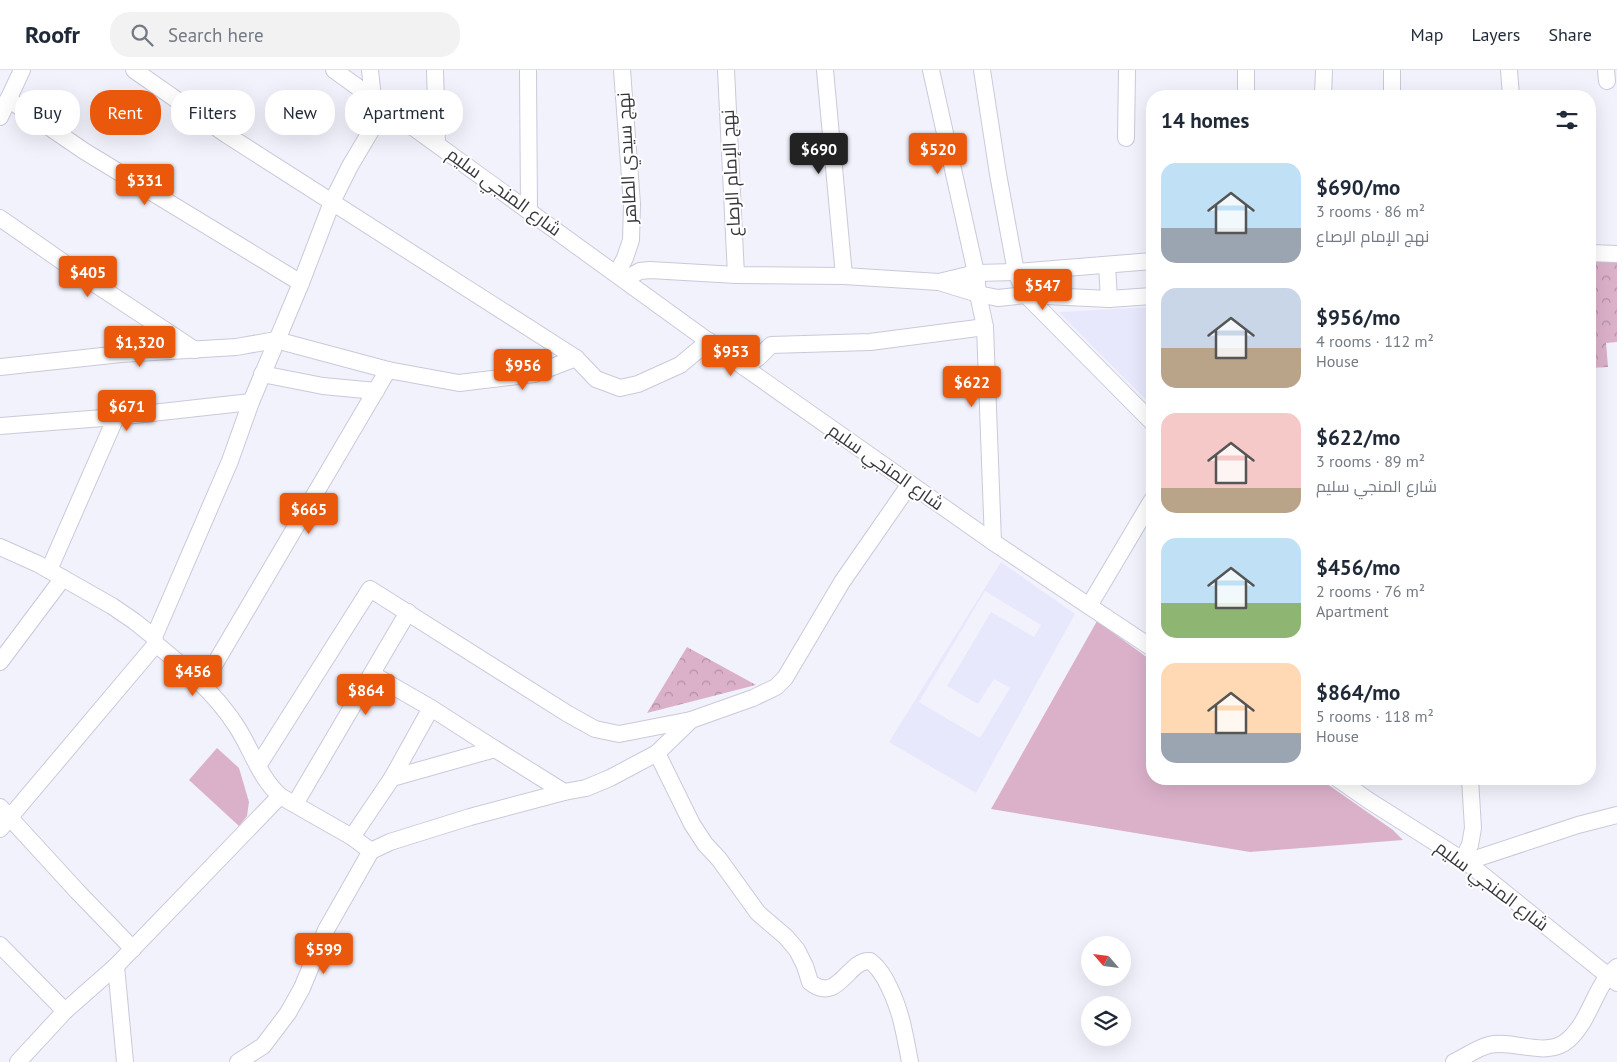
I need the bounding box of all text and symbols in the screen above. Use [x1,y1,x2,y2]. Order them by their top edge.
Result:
search box [110,12,460,57]
text: Roofr [25,19,80,50]
icon: search [128,21,156,49]
text: Search here [168,23,264,47]
text: Map [1411,23,1443,46]
text: Layers [1471,23,1520,46]
text: Share [1548,23,1592,46]
chip: Buy [15,90,80,135]
chip: Rent [90,90,161,135]
chip: Filters [171,90,255,135]
chip: New [265,90,335,135]
chip: Apartment [345,90,463,135]
street label: نهج سيدي الطاهر [612,91,644,225]
icon: filters [1553,106,1581,134]
text: 14 homes [1161,107,1249,134]
street label: نهج الإمام الرصاع [716,109,746,237]
pin: $690 [789,132,849,175]
pin: $520 [908,132,968,175]
text: $690 [801,139,837,159]
text: $520 [920,139,956,159]
street label: شارع المنجي سليم [441,142,566,243]
pin: $331 [115,164,175,206]
text: $331 [127,170,163,190]
text: $690/mo [1316,174,1400,201]
icon: home [1201,183,1261,243]
text: 3 rooms · 86 m² [1316,201,1425,221]
text: نهج الإمام الرصاع [1316,226,1429,246]
pin: $405 [58,256,118,298]
text: $405 [70,262,106,282]
pin: $547 [1013,268,1073,311]
text: $547 [1025,275,1061,295]
text: $956/mo [1316,304,1400,331]
icon: home [1201,308,1261,368]
pin: $1,320 [99,326,181,368]
text: 4 rooms · 112 m² [1316,331,1434,351]
text: $1,320 [115,332,165,352]
pin: $953 [701,334,761,377]
text: $953 [713,341,749,361]
pin: $956 [493,348,553,391]
text: House [1316,351,1359,371]
text: $956 [505,355,541,375]
pin: $622 [942,366,1002,408]
text: $622 [954,372,990,392]
pin: $671 [97,390,157,432]
text: $671 [109,396,145,416]
street label: شارع المنجي سليم [822,418,949,517]
text: $622/mo [1316,424,1400,451]
icon: home [1201,433,1261,493]
text: 3 rooms · 89 m² [1316,451,1425,471]
text: شارع المنجي سليم [1316,476,1437,496]
pin: $665 [279,492,339,535]
text: $665 [291,499,327,519]
text: $456/mo [1316,554,1400,581]
icon: home [1201,558,1261,618]
text: 2 rooms · 76 m² [1316,581,1425,601]
text: Apartment [1316,601,1389,621]
pin: $456 [163,654,223,697]
text: $456 [175,661,211,681]
pin: $864 [336,674,396,716]
text: $864/mo [1316,679,1400,706]
text: $864 [348,680,384,700]
icon: home [1201,683,1261,743]
text: 5 rooms · 118 m² [1316,706,1434,726]
text: House [1316,726,1359,746]
street label: شارع المنجي سليم [1429,835,1554,938]
pin: $599 [294,932,354,975]
north arrow [1081,936,1131,986]
map controls [1081,936,1131,1046]
text: $599 [306,939,342,959]
button: layers [1081,996,1131,1046]

